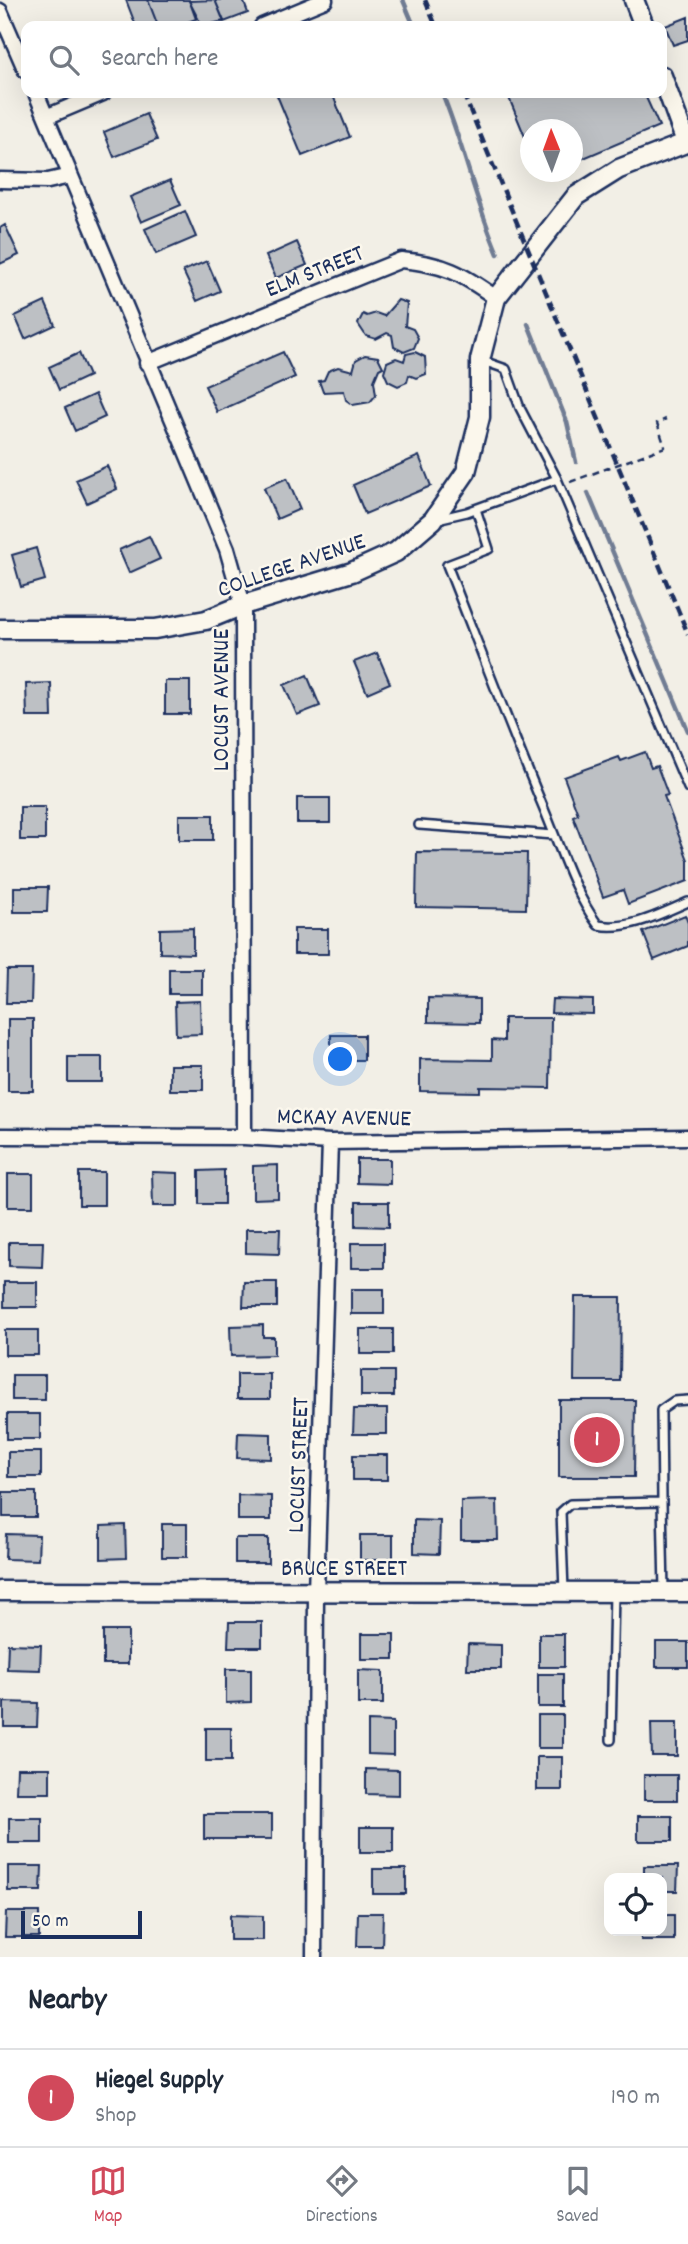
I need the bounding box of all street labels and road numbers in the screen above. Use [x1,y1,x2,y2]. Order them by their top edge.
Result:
street label: ELM STREET [261,237,370,308]
street label: COLLEGE AVENUE [213,526,371,608]
street label: LOCUST AVENUE [206,629,240,771]
street label: MCKAY AVENUE [277,1101,411,1137]
street label: LOCUST STREET [281,1396,319,1534]
street label: BRUCE STREET [281,1553,407,1587]

